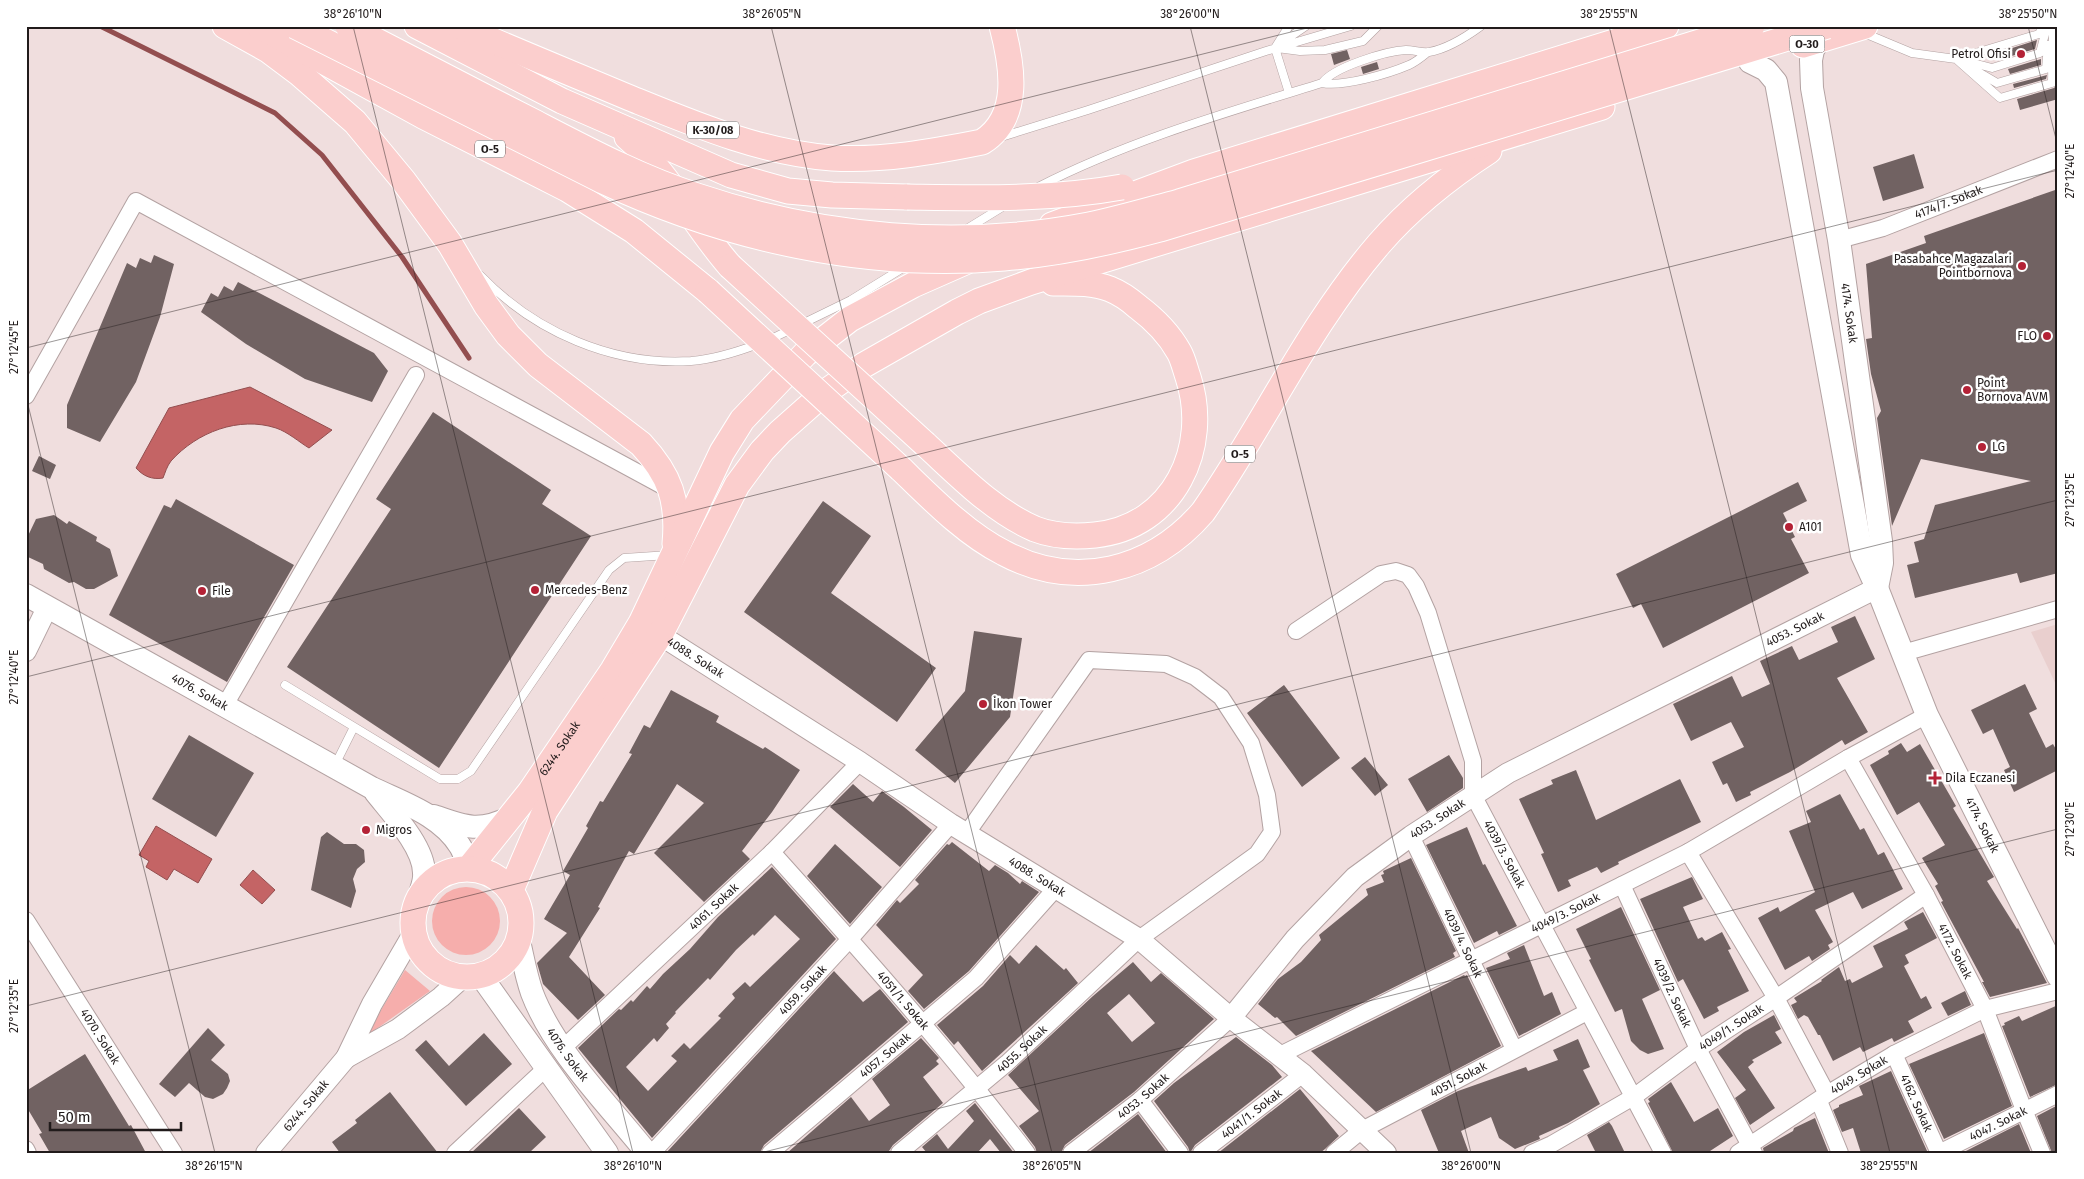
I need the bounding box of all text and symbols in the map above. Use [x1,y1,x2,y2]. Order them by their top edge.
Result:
text: 38°26'10"N [324,7,382,21]
text: 38°26'05"N [743,7,801,21]
text: 38°26'00"N [1160,7,1220,21]
text: 38°25'55"N [1580,7,1638,21]
text: 38°25'50"N [1999,7,2057,21]
road number: O-30 [1790,36,1824,52]
place label: Petrol Ofisi [1951,47,2011,61]
marker: Petrol Ofisi [2015,48,2027,60]
road number: K-30/08 [687,122,739,138]
road number: O-5 [475,140,505,158]
text: 27°12'40"E [2063,144,2077,199]
street label: 4174/7. Sokak [1913,182,1985,222]
place label: Pasabahce Magazalari Pointbornova [1894,252,2012,280]
marker: Pasabahce Magazalari Pointbornova [2016,260,2028,272]
street label: 4174. Sokak [1838,282,1860,345]
text: 27°12'45"E [7,320,21,374]
place label: FLO [2017,329,2037,343]
marker: FLO [2041,330,2053,342]
place label: Point Bornova AVM [1977,376,2048,404]
marker: Point Bornova AVM [1961,384,1973,396]
place label: LG [1992,440,2005,454]
marker: LG [1976,441,1988,453]
road number: O-5 [1225,446,1255,462]
text: 27°12'35"E [2063,473,2077,527]
place label: A101 [1799,520,1822,534]
marker: A101 [1783,521,1795,533]
place label: Mercedes-Benz [545,583,627,597]
place label: File [212,584,231,598]
marker: Mercedes-Benz [529,584,541,596]
marker: File [196,585,208,597]
street label: 4053. Sokak [1763,608,1827,650]
street label: 4088. Sokak [664,634,727,681]
text: 27°12'40"E [7,650,21,705]
street label: 4076. Sokak [169,671,231,714]
place label: İkon Tower [993,696,1052,711]
marker: İkon Tower [977,698,989,710]
street label: 6244. Sokak [536,718,584,779]
place label: Dila Eczanesi [1945,771,2015,785]
marker: Dila Eczanesi [1929,772,1941,784]
street label: 4053. Sokak [1407,795,1469,842]
street label: 4174. Sokak [1962,795,2002,856]
text: 27°12'30"E [2063,801,2077,857]
street label: 4039/3. Sokak [1481,818,1528,891]
place label: Migros [376,823,412,837]
marker: Migros [360,824,372,836]
street label: 4088. Sokak [1006,854,1069,900]
street label: 4061. Sokak [686,880,742,933]
street label: 4049/3. Sokak [1529,890,1603,936]
street label: 4039/4. Sokak [1440,906,1486,981]
street label: 4172. Sokak [1935,921,1976,982]
street label: 4039/2. Sokak [1650,956,1694,1031]
street label: 4059. Sokak [776,961,830,1018]
street label: 4051/1. Sokak [874,968,932,1033]
text: 27°12'35"E [7,979,21,1033]
street label: 4049/1. Sokak [1696,1001,1767,1053]
street label: 4070. Sokak [77,1006,123,1068]
street label: 4055. Sokak [994,1022,1050,1076]
street label: 4076. Sokak [544,1025,592,1085]
street label: 4057. Sokak [857,1029,914,1081]
street label: 4049. Sokak [1828,1052,1891,1097]
street label: 4051. Sokak [1428,1058,1490,1100]
street label: 4053. Sokak [1115,1070,1173,1122]
street label: 4162. Sokak [1897,1072,1936,1135]
street label: 6244. Sokak [280,1076,332,1134]
street label: 4041/1. Sokak [1218,1085,1285,1142]
scale bar [50,1099,181,1131]
street label: 4047. Sokak [1967,1103,2030,1144]
text: 50 m [58,1108,91,1126]
text: 38°26'15"N [185,1159,243,1173]
text: 38°26'10"N [604,1159,662,1173]
text: 38°26'05"N [1023,1159,1081,1173]
text: 38°26'00"N [1441,1159,1501,1173]
text: 38°25'55"N [1860,1159,1918,1173]

